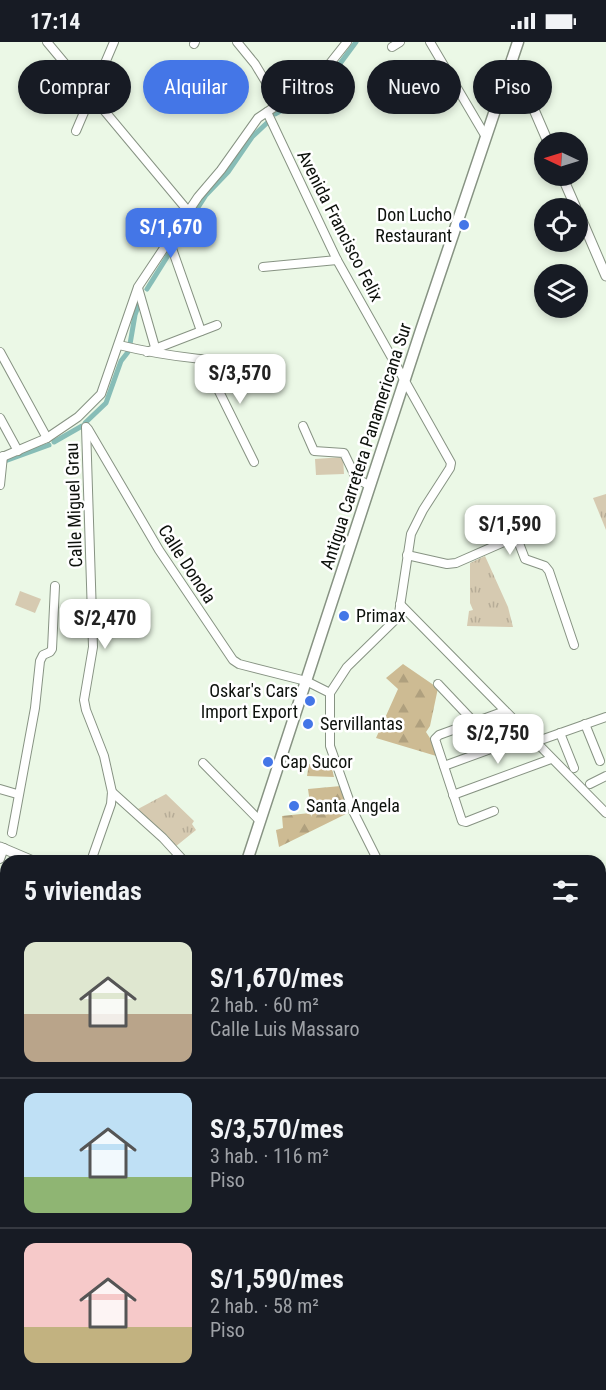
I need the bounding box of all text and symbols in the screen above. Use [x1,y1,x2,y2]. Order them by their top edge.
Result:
text: 17:14 [30,9,81,34]
chip: Comprar [18,60,131,114]
chip: Alquilar [143,60,249,114]
chip: Filtros [261,60,355,114]
chip: Nuevo [367,60,461,114]
chip: Piso [473,60,552,114]
north arrow [534,132,588,186]
map controls [534,132,588,318]
street label: Avenida Francisco Felix [293,147,388,305]
button: locate [534,198,588,252]
place label: Don Lucho Restaurant [375,204,452,246]
pin: S/1,670 [116,208,226,259]
text: S/1,670 [140,215,202,239]
marker: Don Lucho Restaurant [457,218,471,232]
button: layers [534,264,588,318]
street label: Antigua Carretera Panamericana Sur [316,319,416,572]
pin: S/3,570 [185,354,295,405]
text: S/3,570 [209,361,271,385]
street label: Calle Miguel Grau [61,442,86,568]
pin: S/1,590 [455,505,565,556]
text: S/1,590 [479,512,541,536]
street label: Calle Donola [154,520,221,607]
pin: S/2,470 [50,599,160,650]
place label: Primax [356,605,406,626]
text: S/2,470 [74,606,136,630]
marker: Primax [337,609,351,623]
place label: Oskar's Cars Import Export [201,680,298,722]
marker: Oskar's Cars Import Export [303,694,317,708]
place label: Servillantas [320,713,403,734]
pin: S/2,750 [443,714,553,765]
marker: Servillantas [301,717,315,731]
text: S/2,750 [467,721,529,745]
place label: Cap Sucor [280,751,353,772]
marker: Cap Sucor [261,755,275,769]
place label: Santa Angela [306,795,400,816]
marker: Santa Angela [287,799,301,813]
icon: filters [549,875,582,908]
text: 5 viviendas [24,876,142,906]
text: S/1,670/mes [210,963,344,993]
icon: home [72,966,144,1038]
text: 2 hab. · 60 m² [210,993,319,1017]
text: Calle Luis Massaro [210,1017,360,1041]
text: S/3,570/mes [210,1114,344,1144]
icon: home [72,1117,144,1189]
text: 3 hab. · 116 m² [210,1144,329,1168]
text: Piso [210,1168,245,1192]
text: S/1,590/mes [210,1264,344,1294]
icon: home [72,1267,144,1339]
text: 2 hab. · 58 m² [210,1294,319,1318]
text: Piso [210,1318,245,1342]

